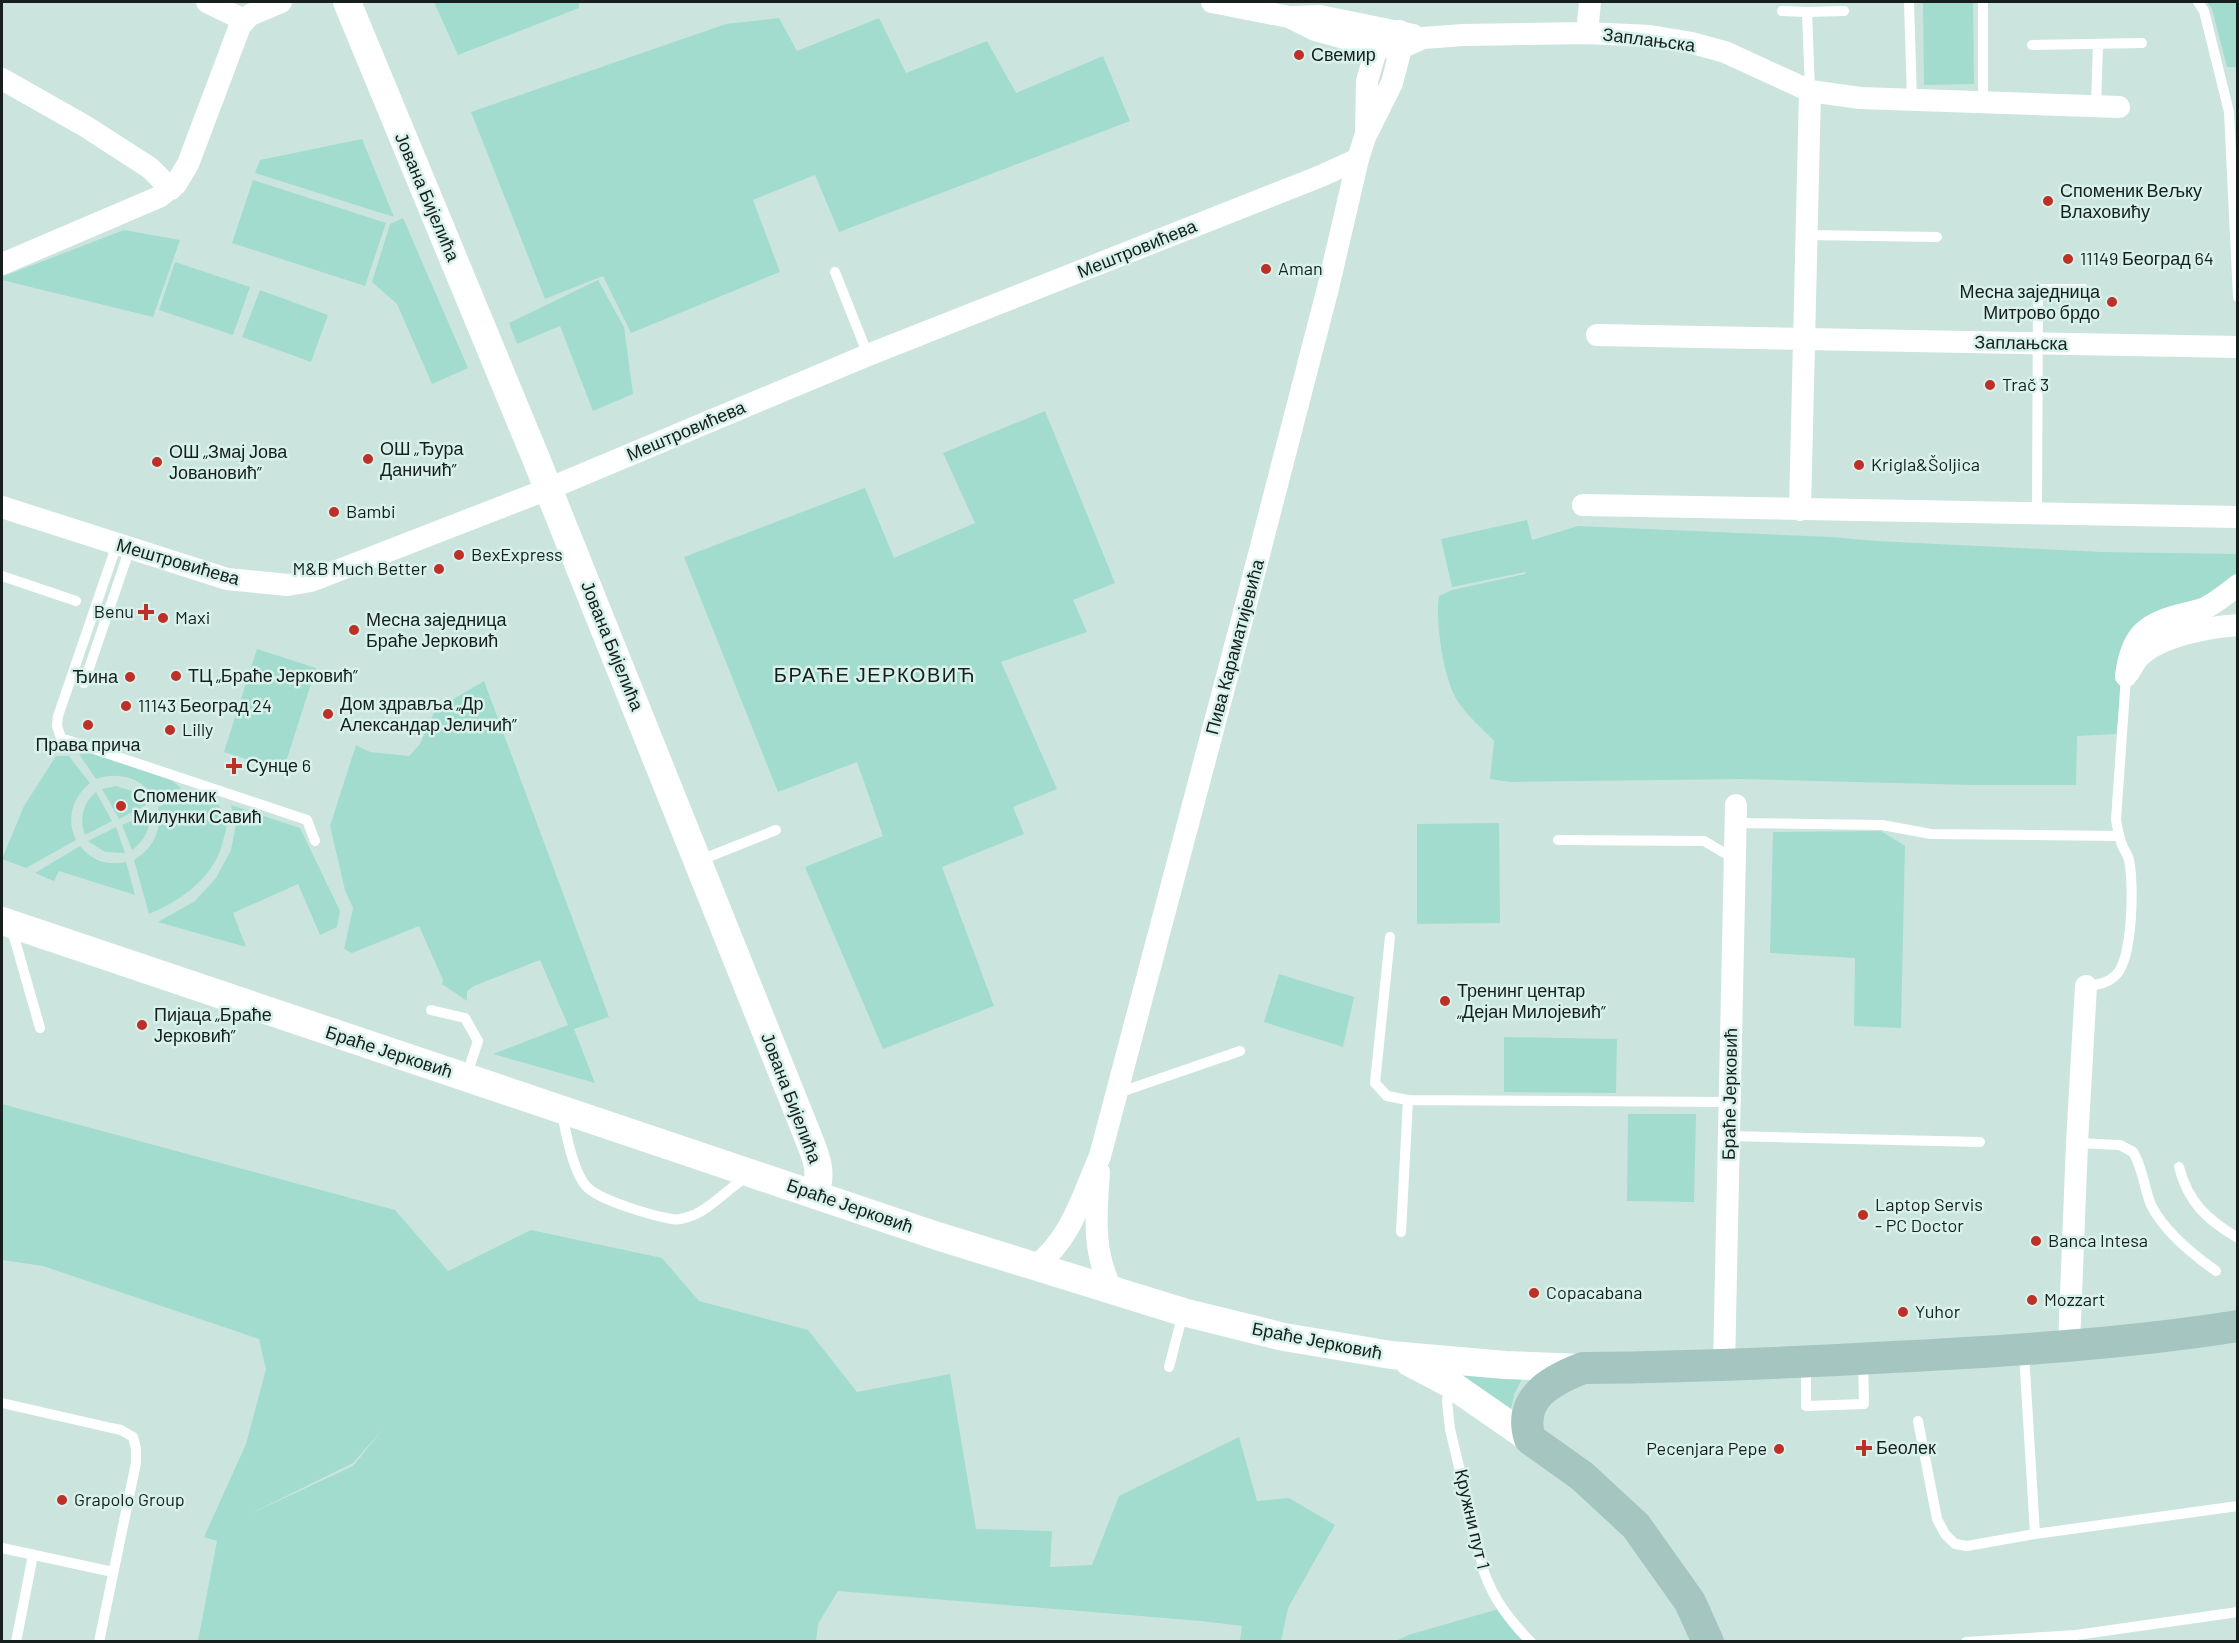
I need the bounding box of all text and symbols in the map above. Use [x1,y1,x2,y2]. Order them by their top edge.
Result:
street label: Заплањска [1602,22,1698,56]
place label: Свемир [1311,43,1376,65]
marker: Свемир [1292,48,1306,62]
street label: Јована Бијелића [391,129,465,265]
place label: Споменик Вељку Влаховићу [2060,179,2202,222]
marker: Споменик Вељку Влаховићу [2041,194,2055,208]
street label: Мештровићева [1074,214,1200,282]
place label: 11149 Београд 64 [2080,247,2214,269]
marker: 11149 Београд 64 [2061,252,2075,266]
place label: Aman [1278,257,1323,279]
marker: Aman [1259,262,1273,276]
place label: Месна заједница Митрово брдо [1960,280,2101,323]
marker: Месна заједница Митрово брдо [2105,295,2119,309]
street label: Заплањска [1974,330,2069,354]
place label: Trač 3 [2002,373,2049,395]
marker: Trač 3 [1983,378,1997,392]
street label: Мештровићева [623,395,749,465]
place label: ОШ „Ђура Даничић” [380,437,464,480]
place label: ОШ „Змај Јова Јовановић” [169,440,288,483]
marker: ОШ „Ђура Даничић” [361,452,375,466]
place label: Krigla&Šoljica [1871,453,1980,475]
marker: ОШ „Змај Јова Јовановић” [150,455,164,469]
marker: Krigla&Šoljica [1852,458,1866,472]
place label: Bambi [346,500,396,522]
marker: Bambi [327,505,341,519]
street label: Мештровићева [114,533,243,589]
place label: BexExpress [471,543,563,565]
marker: BexExpress [452,548,466,562]
street label: Пива Караматијевића [1200,556,1268,737]
place label: M&B Much Better [292,557,427,579]
marker: M&B Much Better [432,562,446,576]
street label: Јована Бијелића [577,578,649,715]
place label: Benu [94,600,134,622]
marker: Benu [139,605,153,619]
place label: Maxi [175,606,210,628]
place label: Месна заједница Браће Јерковић [366,608,507,651]
marker: Maxi [156,611,170,625]
marker: Месна заједница Браће Јерковић [347,623,361,637]
district label: БРАЋЕ ЈЕРКОВИЋ [774,662,976,686]
place label: ТЦ „Браће Јерковић” [188,664,358,686]
place label: Ђина [72,665,119,687]
marker: ТЦ „Браће Јерковић” [169,669,183,683]
marker: Ђина [123,670,137,684]
place label: Дом здравља „Др Александар Јеличић” [340,692,517,735]
place label: 11143 Београд 24 [138,694,272,716]
marker: 11143 Београд 24 [119,699,133,713]
marker: Дом здравља „Др Александар Јеличић” [321,707,335,721]
marker: Права прича [81,718,95,732]
place label: Lilly [182,718,213,740]
marker: Lilly [163,723,177,737]
place label: Права прича [35,733,142,755]
place label: Сунце 6 [246,754,311,776]
marker: Сунце 6 [227,759,241,773]
place label: Споменик Милунки Савић [133,784,262,827]
marker: Споменик Милунки Савић [114,799,128,813]
place label: Тренинг центар „Дејан Милојевић” [1457,979,1606,1022]
marker: Тренинг центар „Дејан Милојевић” [1438,994,1452,1008]
place label: Пијаца „Браће Јерковић” [154,1003,272,1046]
marker: Пијаца „Браће Јерковић” [135,1018,149,1032]
street label: Браће Јерковић [323,1020,456,1082]
street label: Браће Јерковић [1717,1028,1741,1160]
street label: Јована Бијелића [757,1029,827,1167]
street label: Браће Јерковић [784,1173,916,1237]
place label: Laptop Servis - PC Doctor [1875,1193,1983,1236]
marker: Laptop Servis - PC Doctor [1856,1208,1870,1222]
place label: Banca Intesa [2048,1229,2148,1251]
marker: Banca Intesa [2029,1234,2043,1248]
place label: Copacabana [1546,1281,1642,1303]
marker: Copacabana [1527,1286,1541,1300]
place label: Mozzart [2044,1288,2105,1310]
marker: Mozzart [2025,1293,2039,1307]
place label: Yuhor [1915,1300,1961,1322]
marker: Yuhor [1896,1305,1910,1319]
street label: Браће Јерковић [1250,1317,1384,1363]
place label: Беолек [1876,1436,1936,1458]
place label: Pecenjara Pepe [1646,1437,1767,1459]
marker: Беолек [1857,1441,1871,1455]
marker: Pecenjara Pepe [1772,1442,1786,1456]
street label: Кружни пут 1 [1451,1467,1495,1571]
place label: Grapolo Group [74,1488,185,1510]
marker: Grapolo Group [55,1493,69,1507]

